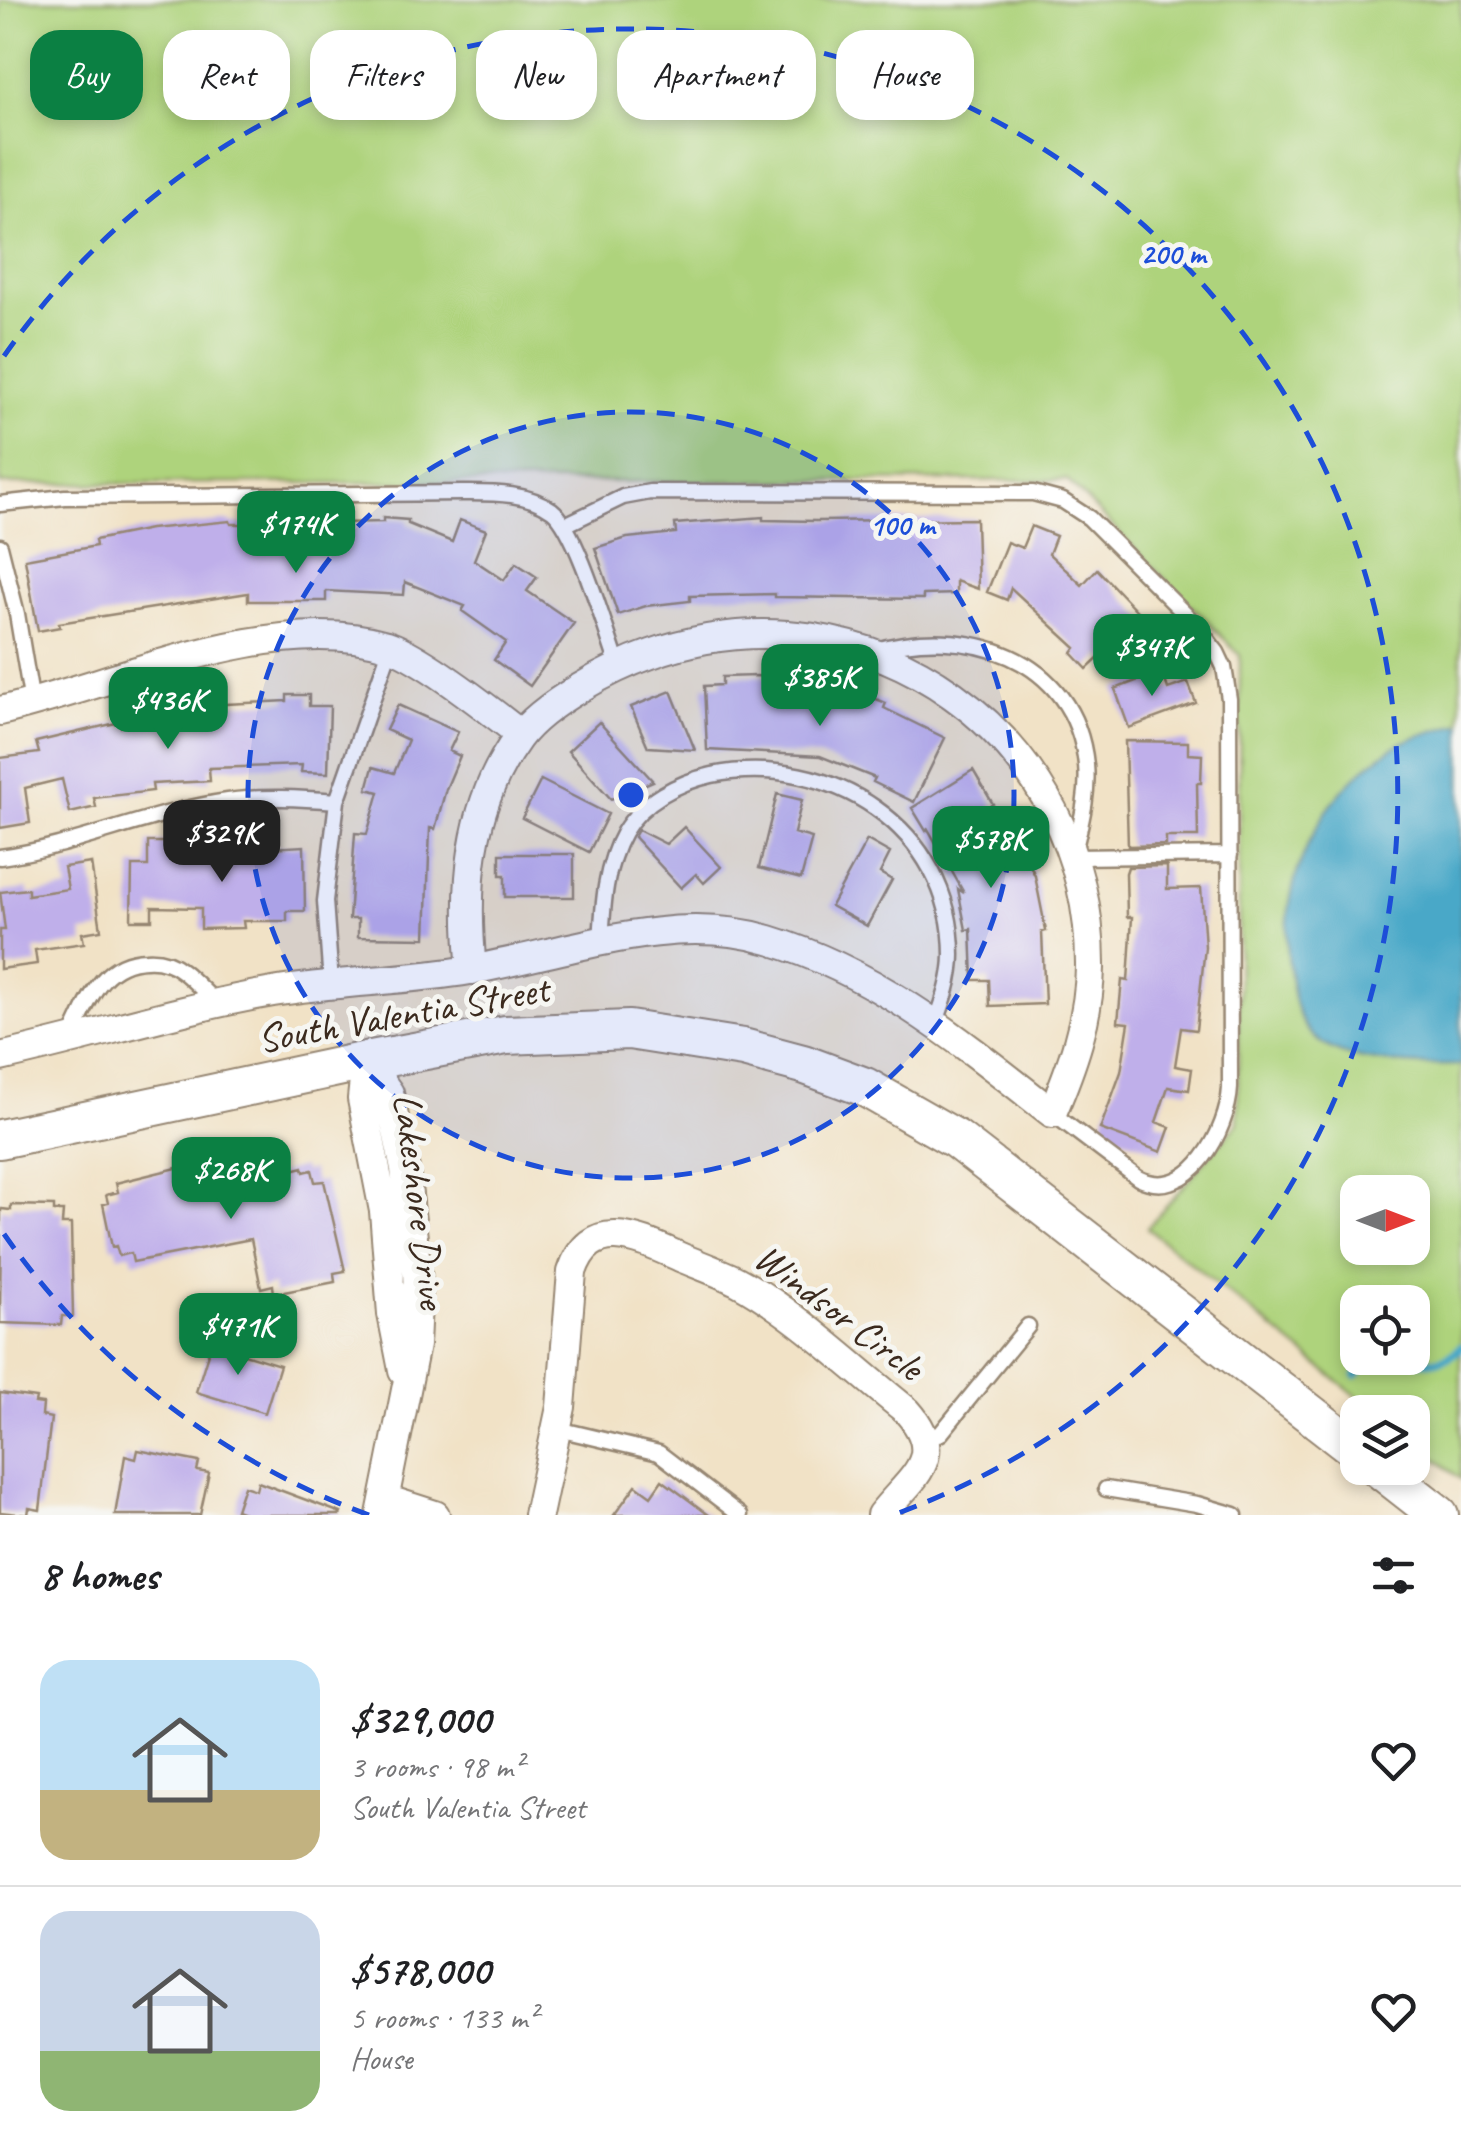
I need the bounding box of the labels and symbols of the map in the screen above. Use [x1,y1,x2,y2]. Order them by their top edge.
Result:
text: 200 m [1141,235,1208,273]
pin: $174K [226,491,366,576]
text: 100 m [870,506,937,544]
pin: $347K [1082,614,1222,699]
pin: $385K [750,644,890,729]
pin: $436K [98,667,238,752]
centre of rings [613,777,649,813]
pin: $329K [152,800,292,885]
pin: $578K [921,806,1061,891]
street label: South Valentia Street [254,963,556,1064]
street label: Lakeshore Drive [382,1091,458,1314]
pin: $268K [161,1137,301,1222]
north arrow [1340,1175,1430,1265]
street label: Windsor Circle [745,1232,936,1393]
pin: $471K [168,1293,308,1378]

